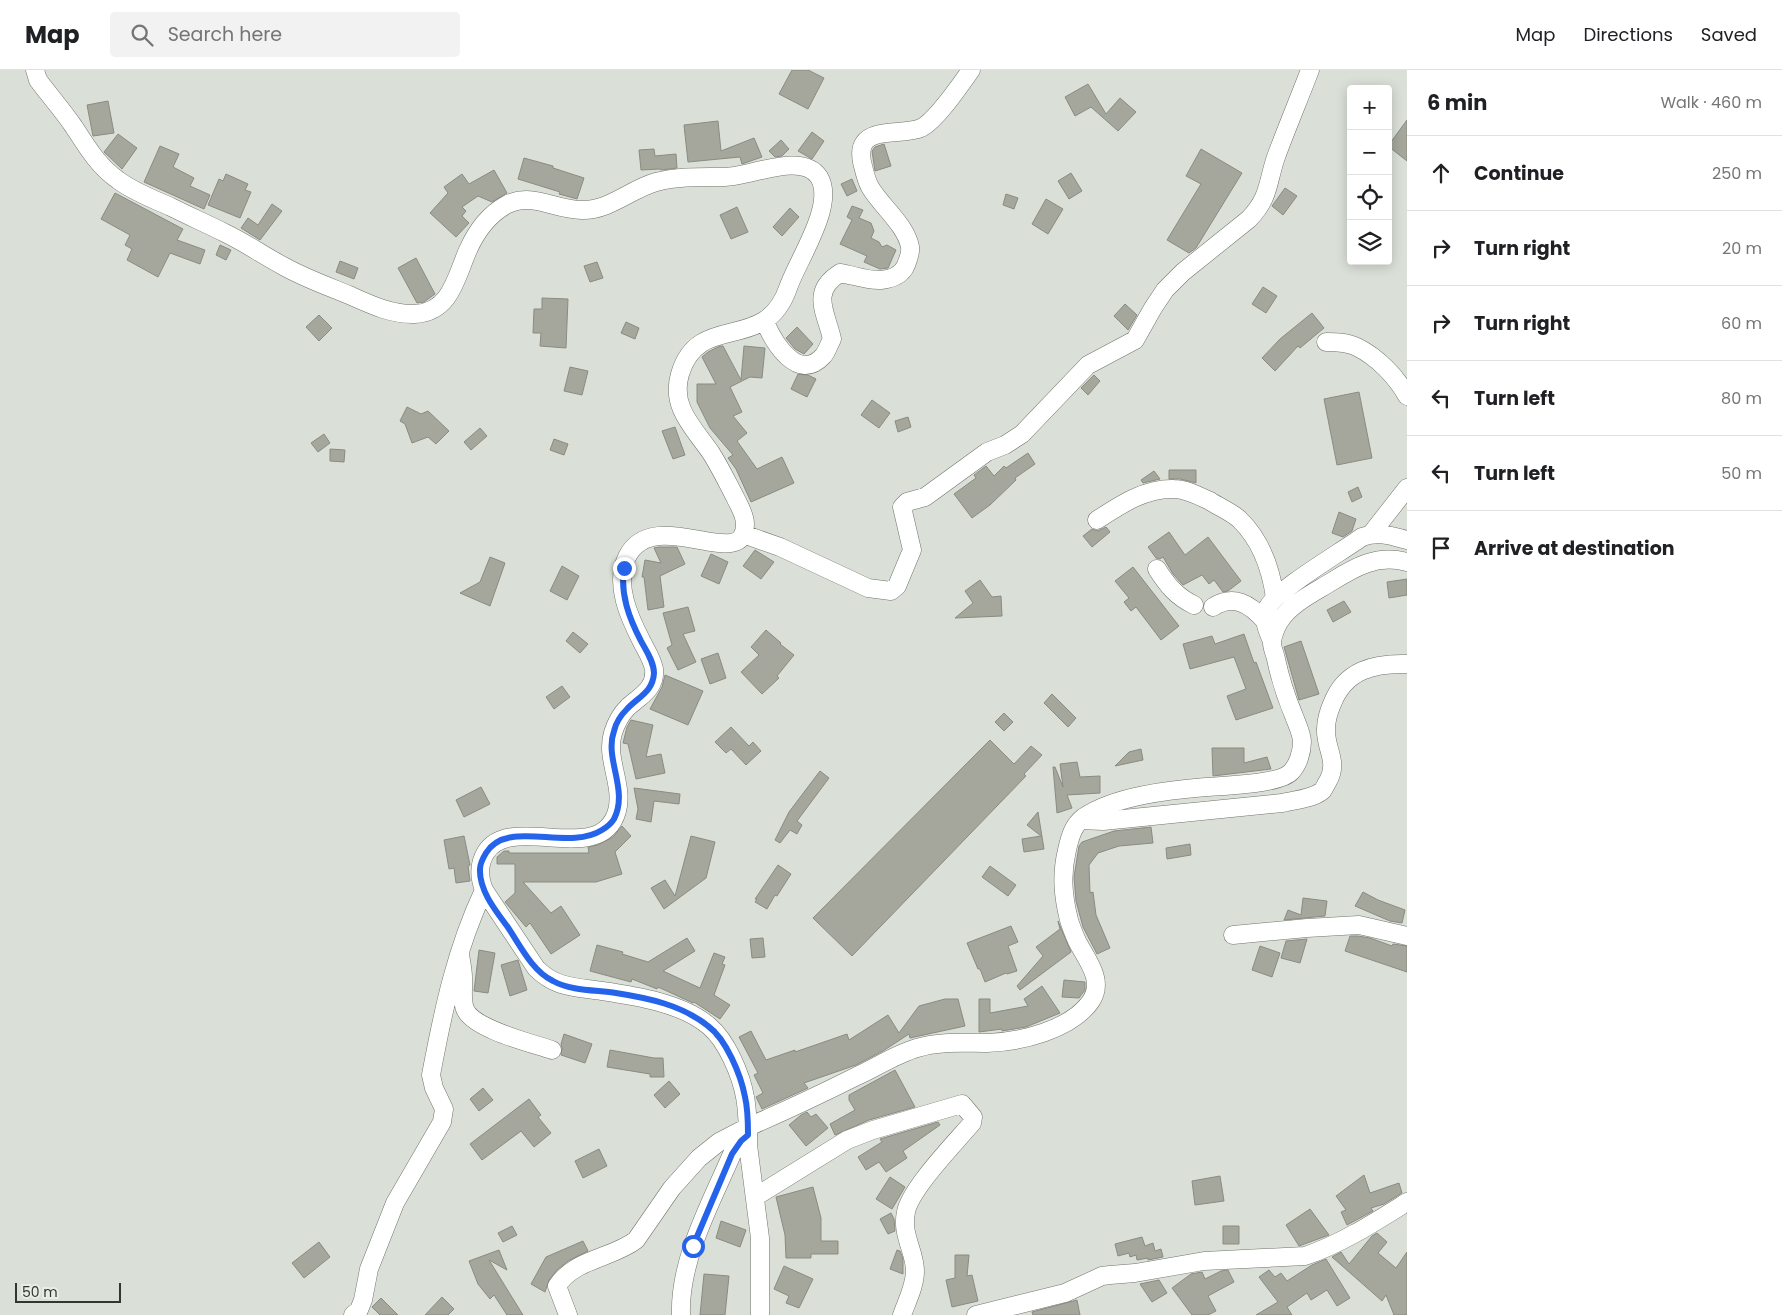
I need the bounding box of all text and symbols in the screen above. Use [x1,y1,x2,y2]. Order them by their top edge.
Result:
search box [110,12,460,57]
text: Map [25,18,80,51]
icon: search [128,21,156,49]
text: Search here [168,21,282,48]
text: Map [1516,22,1555,47]
text: Directions [1583,22,1673,47]
text: Saved [1701,22,1757,47]
map controls [1347,85,1392,265]
button: + [1347,85,1392,130]
text: 6 min [1427,88,1487,117]
text: Walk · 460 m [1660,91,1762,114]
button: − [1347,130,1392,175]
icon: ahead [1427,159,1455,187]
text: Continue [1474,160,1564,187]
text: 250 m [1712,162,1762,185]
button: locate [1347,175,1392,220]
button: layers [1347,220,1392,265]
icon: right [1427,234,1455,262]
text: Turn right [1474,235,1570,262]
text: 20 m [1722,237,1762,260]
icon: right [1427,309,1455,337]
text: Turn right [1474,310,1570,337]
text: 60 m [1721,312,1762,335]
icon: left [1427,384,1455,412]
text: Turn left [1474,385,1555,412]
text: 80 m [1721,387,1762,410]
icon: left [1427,459,1455,487]
text: Turn left [1474,460,1555,487]
text: 50 m [1721,462,1762,485]
icon: arrive [1427,534,1455,562]
text: Arrive at destination [1474,535,1675,562]
route end [613,557,636,580]
route start [682,1235,705,1258]
scale bar [15,1280,121,1303]
text: 50 m [22,1282,58,1302]

